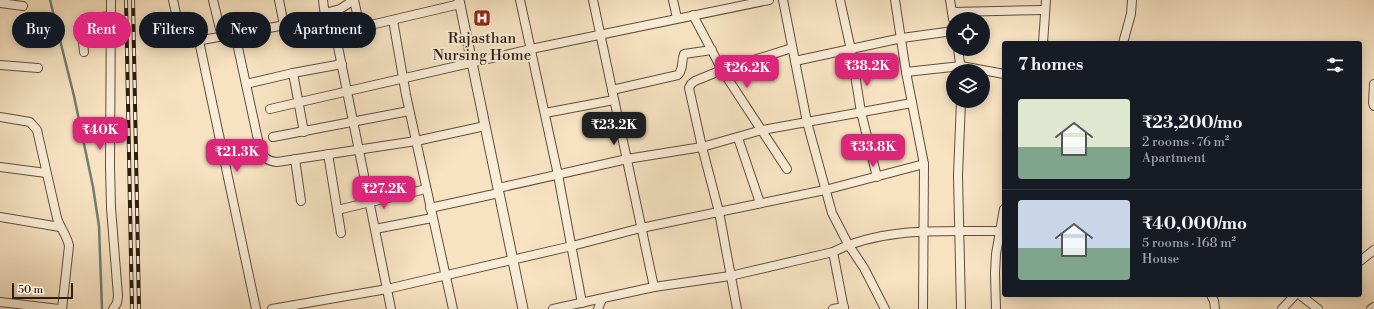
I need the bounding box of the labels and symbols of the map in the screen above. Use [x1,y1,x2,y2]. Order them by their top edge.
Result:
hospital icon: Rajasthan Nursing Home [472,8,492,28]
place label: Rajasthan Nursing Home [433,29,531,65]
pin: ₹38.2K [834,53,900,87]
pin: ₹26.2K [714,55,780,89]
pin: ₹23.2K [581,112,647,146]
pin: ₹40K [76,117,124,151]
pin: ₹33.8K [840,134,906,168]
pin: ₹21.3K [204,139,270,173]
pin: ₹27.2K [351,176,417,210]
scale bar [12,281,73,300]

